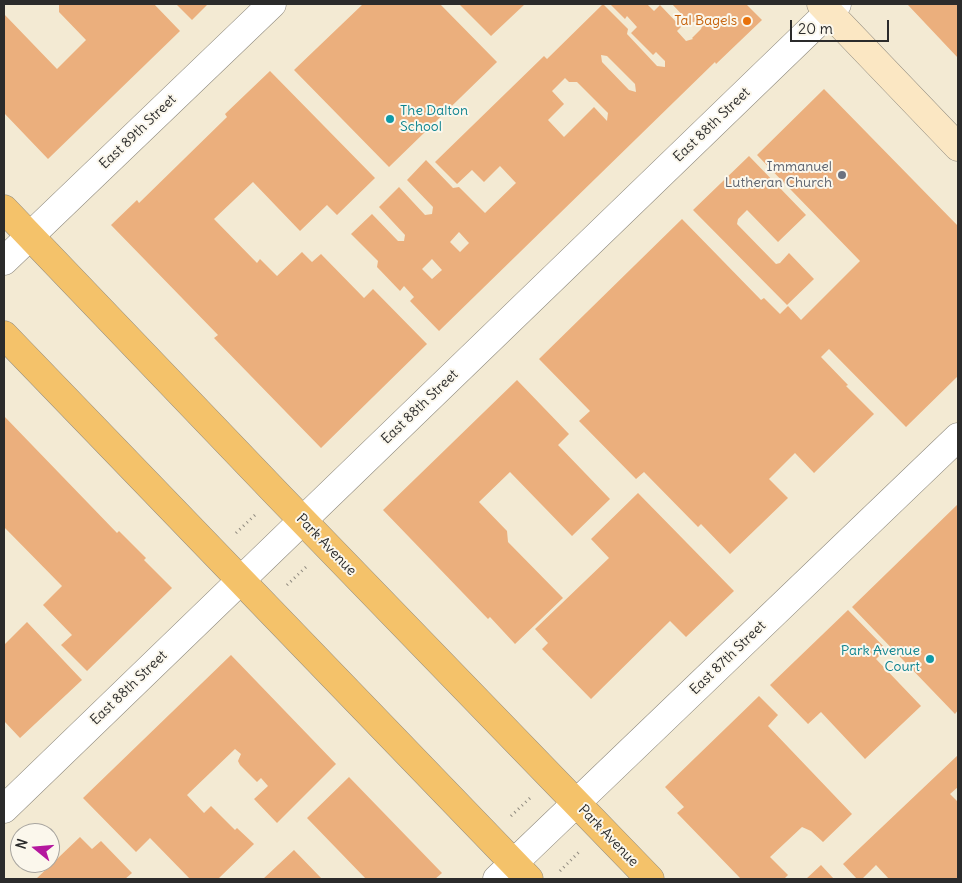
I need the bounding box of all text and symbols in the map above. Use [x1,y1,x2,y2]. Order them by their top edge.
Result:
scale bar [792,10,891,42]
place label: Tal Bagels [674,13,737,29]
marker: Tal Bagels [741,15,753,27]
text: 20 m [798,19,833,38]
street label: East 88th Street [670,84,754,166]
street label: East 89th Street [96,91,180,173]
place label: The Dalton School [400,103,468,136]
marker: The Dalton School [384,113,396,125]
place label: Immanuel Lutheran Church [725,159,832,192]
marker: Immanuel Lutheran Church [836,169,848,181]
street label: East 88th Street [378,366,462,448]
street label: Park Avenue [292,511,360,579]
street label: East 87th Street [687,618,769,698]
place label: Park Avenue Court [841,643,920,676]
street label: East 88th Street [87,647,171,729]
marker: Park Avenue Court [924,653,936,665]
street label: Park Avenue [574,802,642,870]
north arrow [10,823,60,873]
text: N [12,837,32,851]

